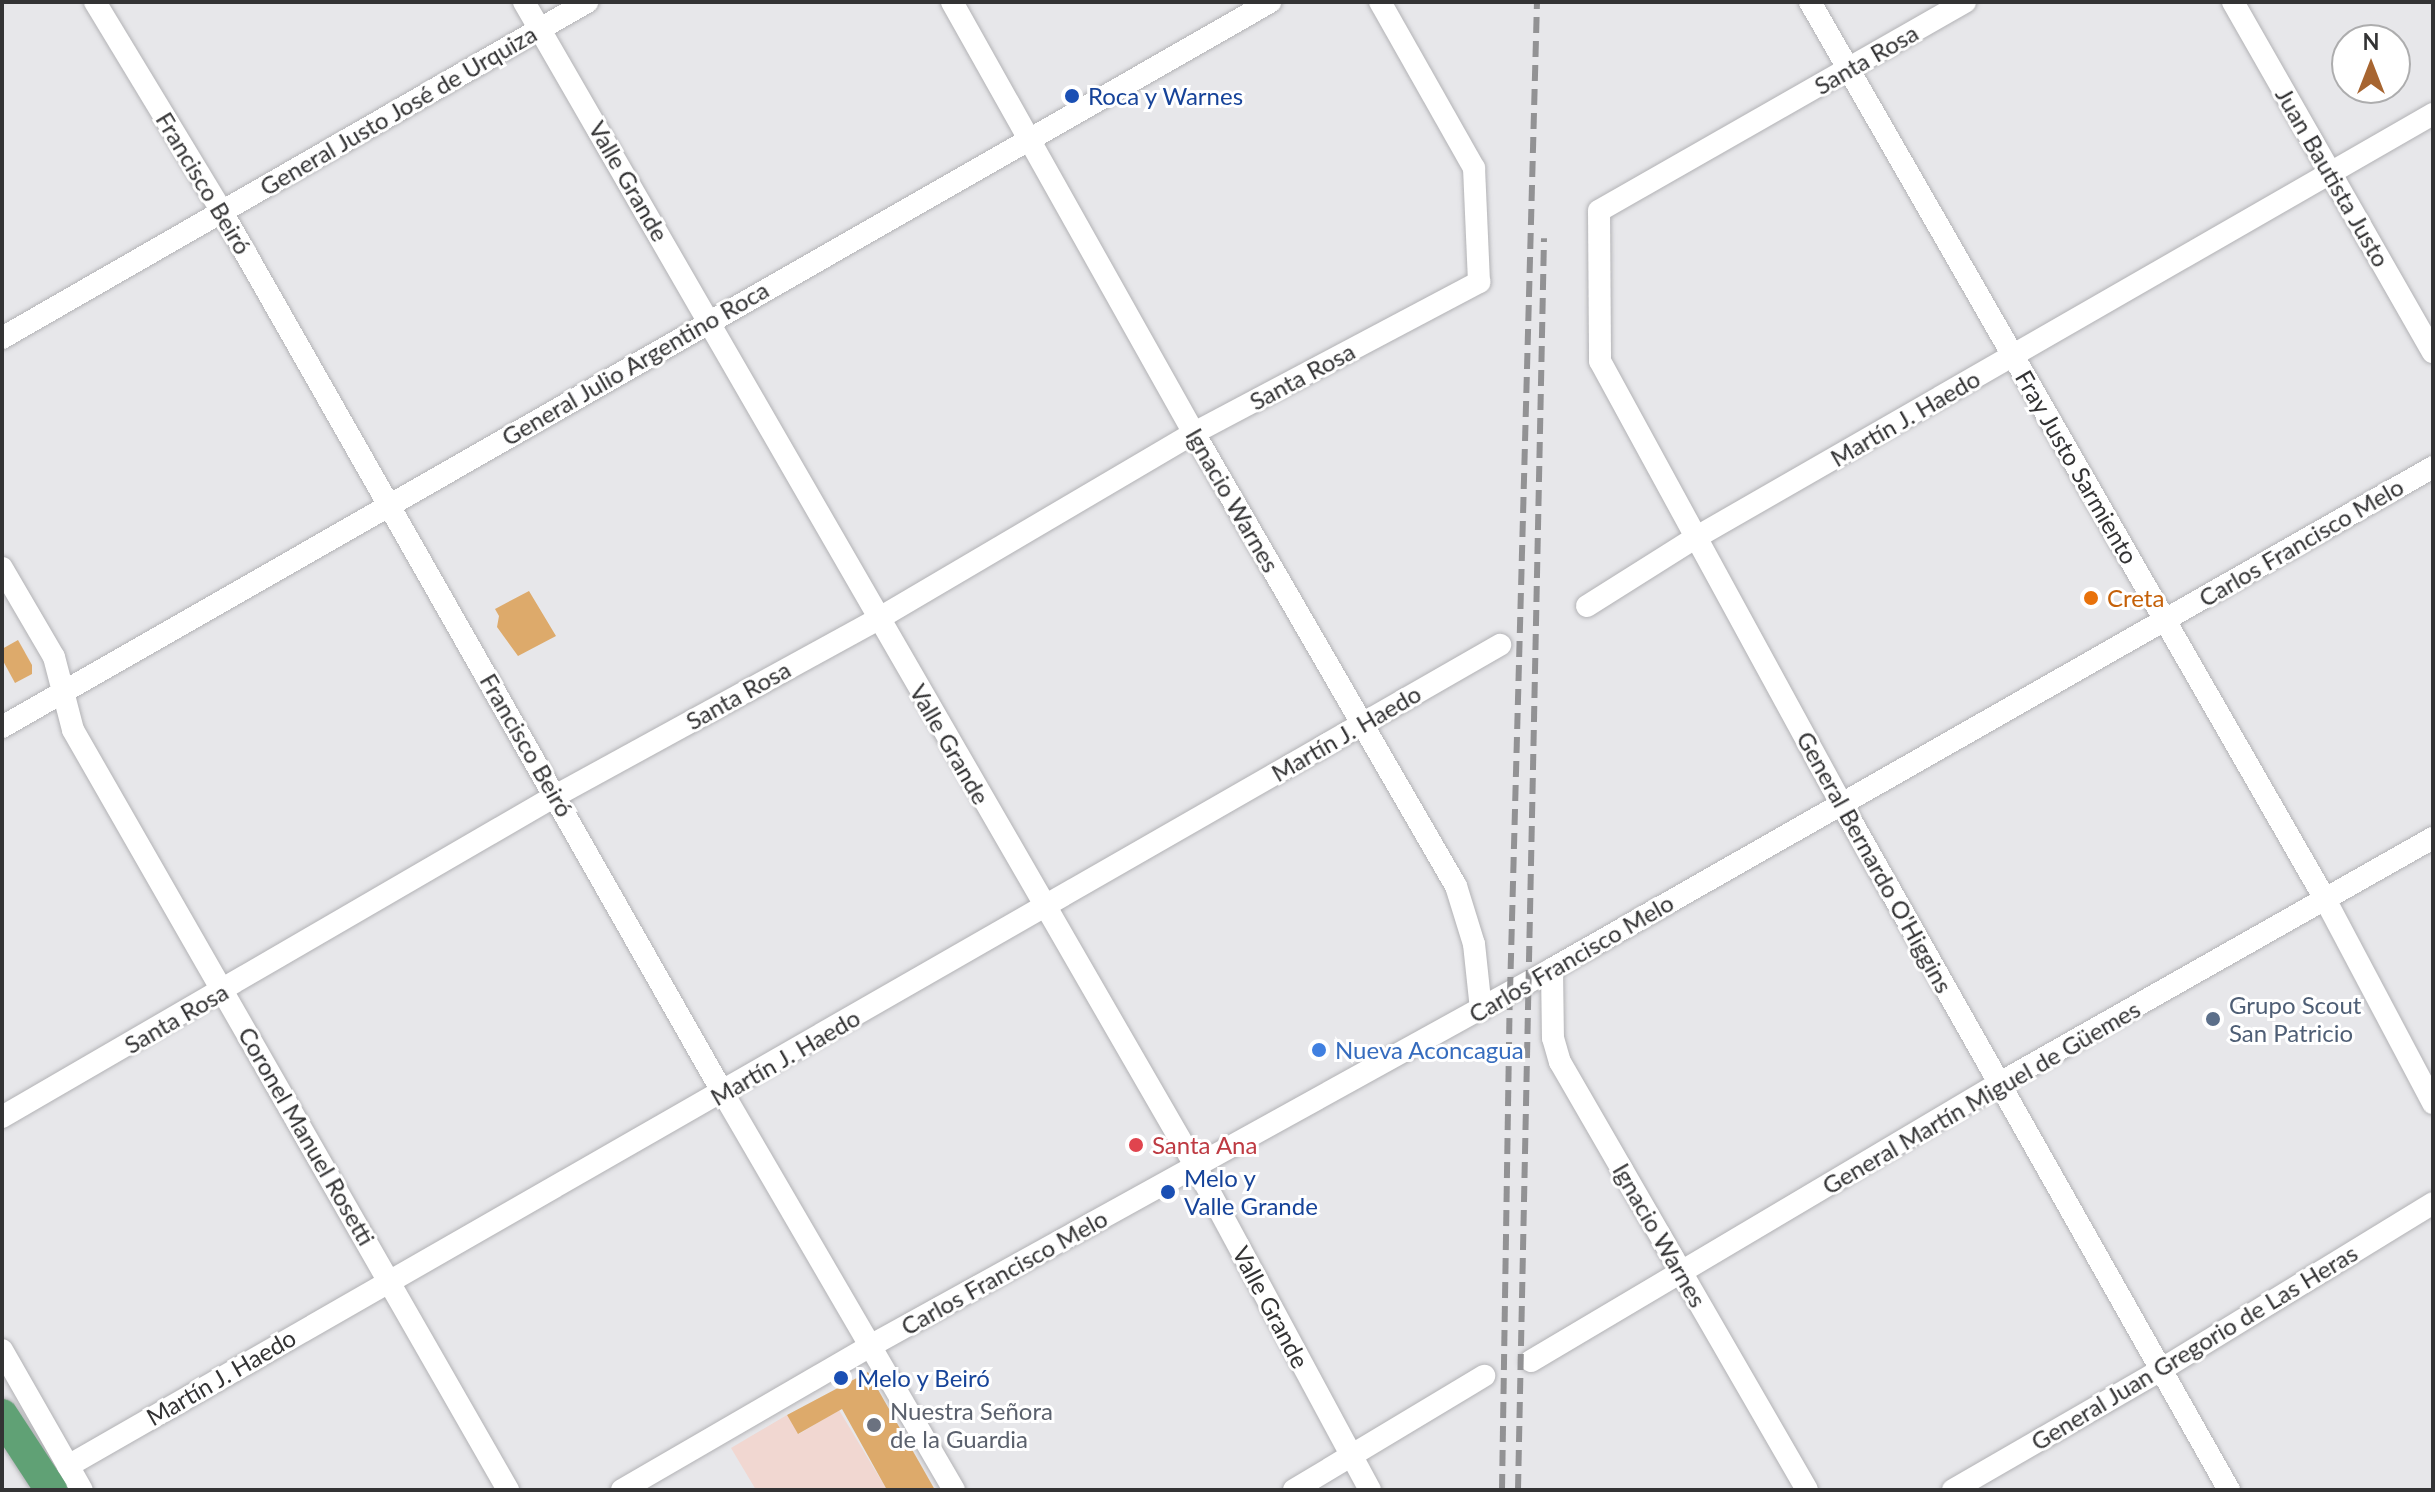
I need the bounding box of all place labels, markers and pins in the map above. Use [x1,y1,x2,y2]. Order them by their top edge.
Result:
place label: Roca y Warnes [1088,82,1245,110]
marker: Roca y Warnes [1063,87,1081,105]
place label: Creta [2107,584,2164,612]
marker: Creta [2082,589,2100,607]
place label: Grupo Scout San Patricio [2229,991,2361,1047]
marker: Grupo Scout San Patricio [2204,1010,2222,1028]
place label: Nueva Aconcagua [1335,1036,1524,1064]
marker: Nueva Aconcagua [1310,1041,1328,1059]
place label: Santa Ana [1152,1131,1258,1159]
marker: Santa Ana [1127,1136,1145,1154]
place label: Melo y Valle Grande [1184,1164,1318,1220]
marker: Melo y Valle Grande [1159,1183,1177,1201]
place label: Melo y Beiró [857,1364,991,1392]
marker: Melo y Beiró [832,1369,850,1387]
place label: Nuestra Señora de la Guardia [890,1397,1053,1453]
marker: Nuestra Señora de la Guardia [865,1416,883,1434]

